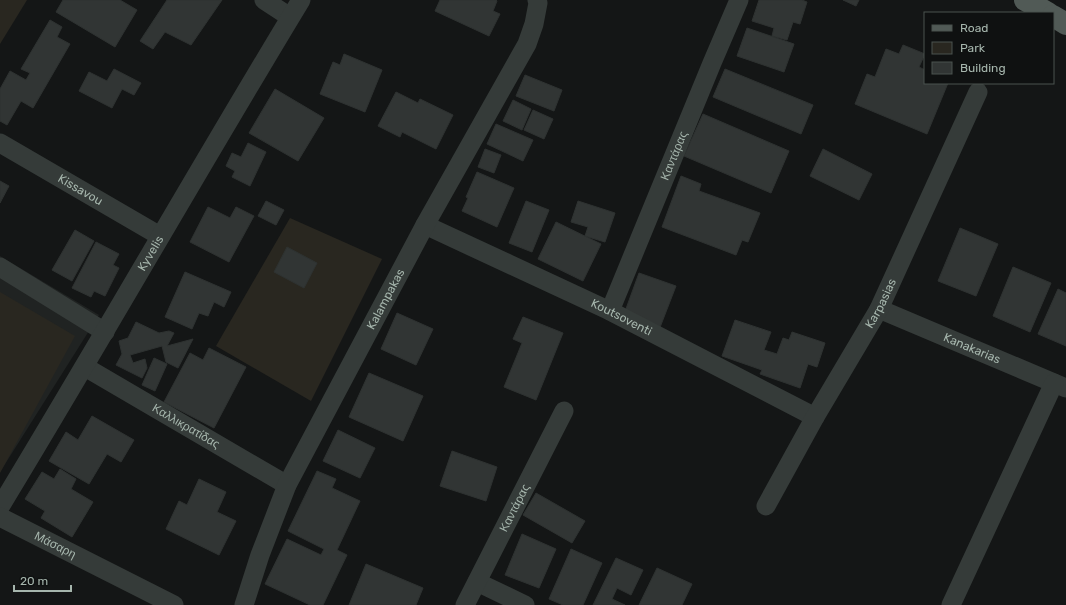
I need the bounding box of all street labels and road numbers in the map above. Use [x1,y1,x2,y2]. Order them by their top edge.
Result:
street label: Καντάρας [658,129,690,182]
street label: Kissavou [56,171,105,208]
street label: Kyvelis [135,233,166,273]
street label: Kalampakas [364,266,407,332]
street label: Karpasias [862,276,899,331]
street label: Koutsoventi [589,296,654,338]
street label: Kanakarias [941,330,1003,367]
street label: Καλλικρατίδας [150,401,223,451]
street label: Καντάρας [497,481,533,534]
street label: Μάσαρη [32,529,78,561]

